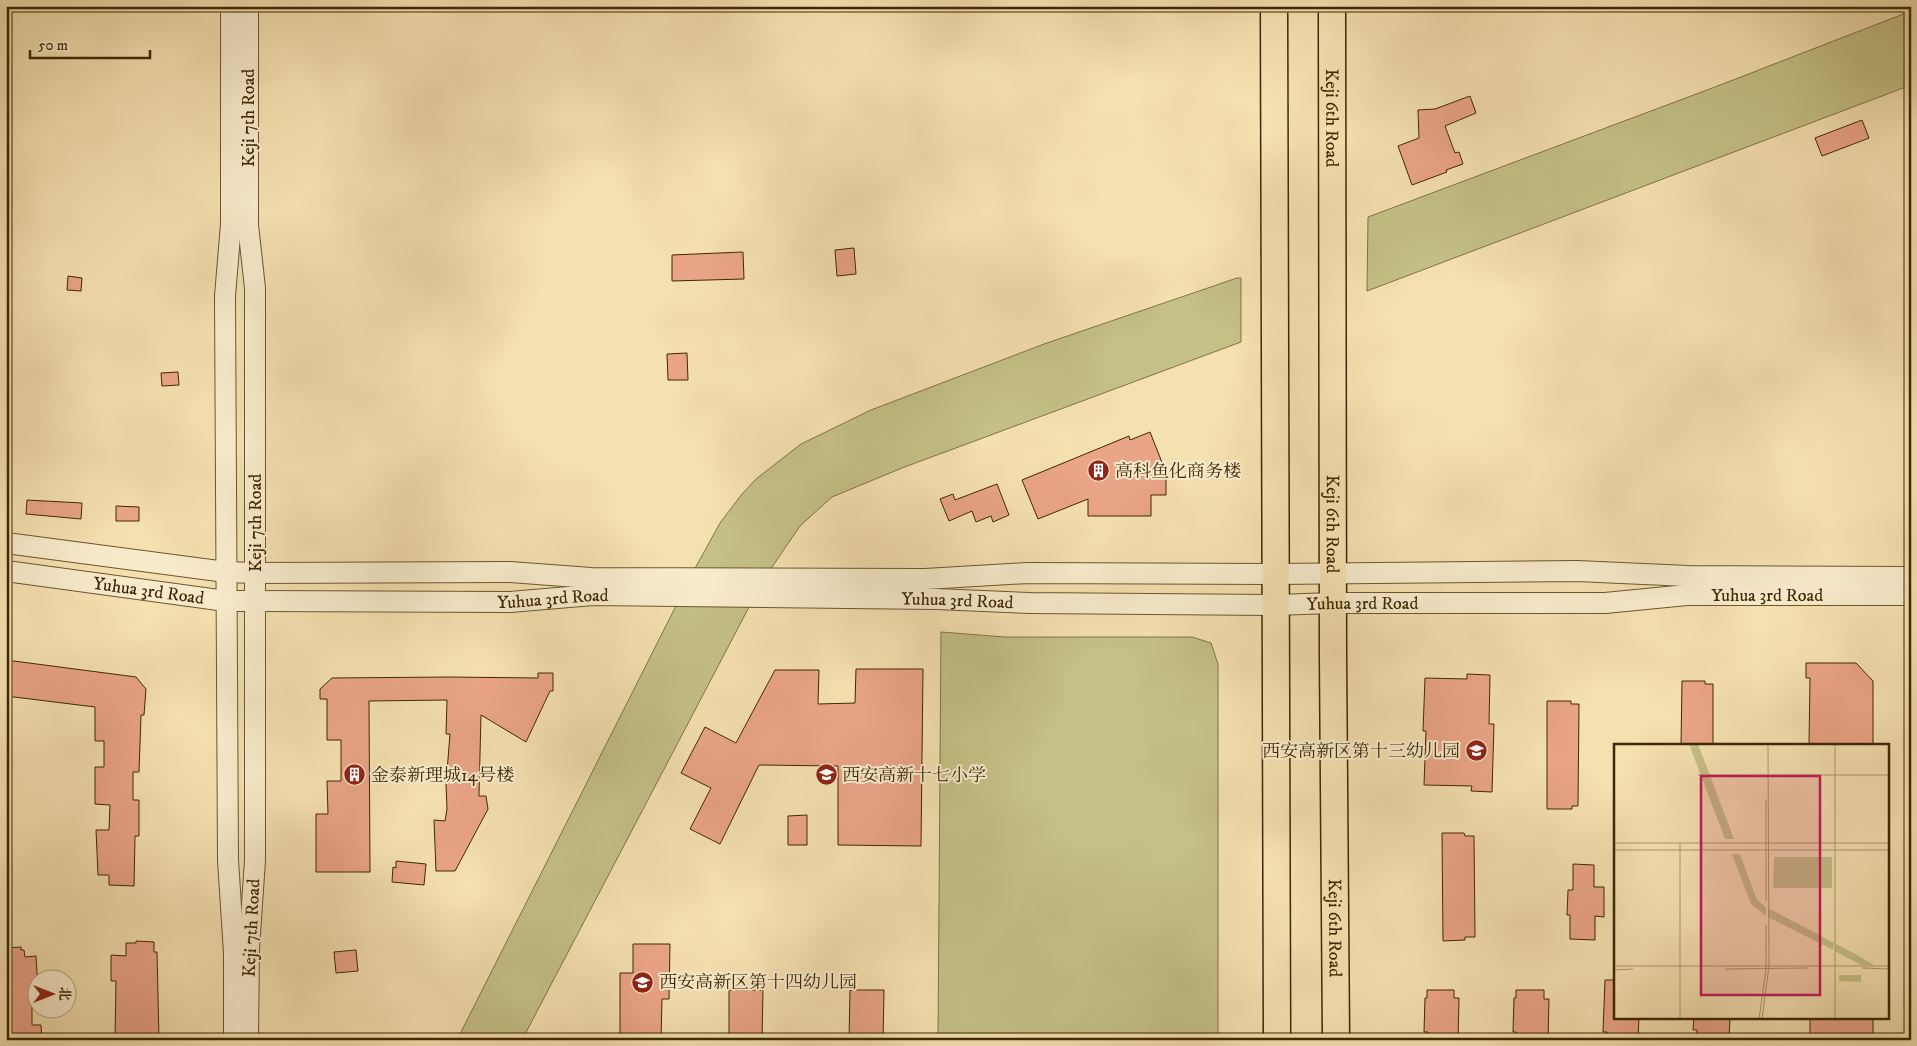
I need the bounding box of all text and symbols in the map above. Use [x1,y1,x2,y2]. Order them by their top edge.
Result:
scale bar [30,28,150,60]
text: 50 m [38,36,68,55]
street label: Keji 7th Road [238,69,260,167]
street label: Keji 6th Road [1320,69,1342,167]
building icon: 高科鱼化商务楼 [1087,459,1111,483]
place label: 高科鱼化商务楼 [1115,461,1241,483]
street label: Keji 7th Road [245,474,267,572]
street label: Keji 6th Road [1321,475,1343,573]
street label: Yuhua 3rd Road [92,573,206,610]
street label: Yuhua 3rd Road [497,585,609,614]
street label: Yuhua 3rd Road [1711,585,1823,607]
street label: Yuhua 3rd Road [902,589,1014,614]
street label: Yuhua 3rd Road [1306,593,1419,616]
school or university icon: 西安高新区第十三幼儿园 [1464,739,1488,763]
place label: 西安高新区第十三幼儿园 [1262,741,1460,763]
inset map [1614,744,1890,1018]
building icon: 金泰新理城14号楼 [343,763,367,787]
school or university icon: 西安高新十七小学 [814,763,838,787]
place label: 金泰新理城14号楼 [371,765,514,787]
place label: 西安高新十七小学 [842,765,986,787]
street label: Keji 7th Road [238,878,266,978]
street label: Keji 6th Road [1323,879,1346,977]
north arrow [28,968,78,1018]
school or university icon: 西安高新区第十四幼儿园 [631,970,655,994]
place label: 西安高新区第十四幼儿园 [659,972,857,994]
text: 北 [55,987,73,1001]

